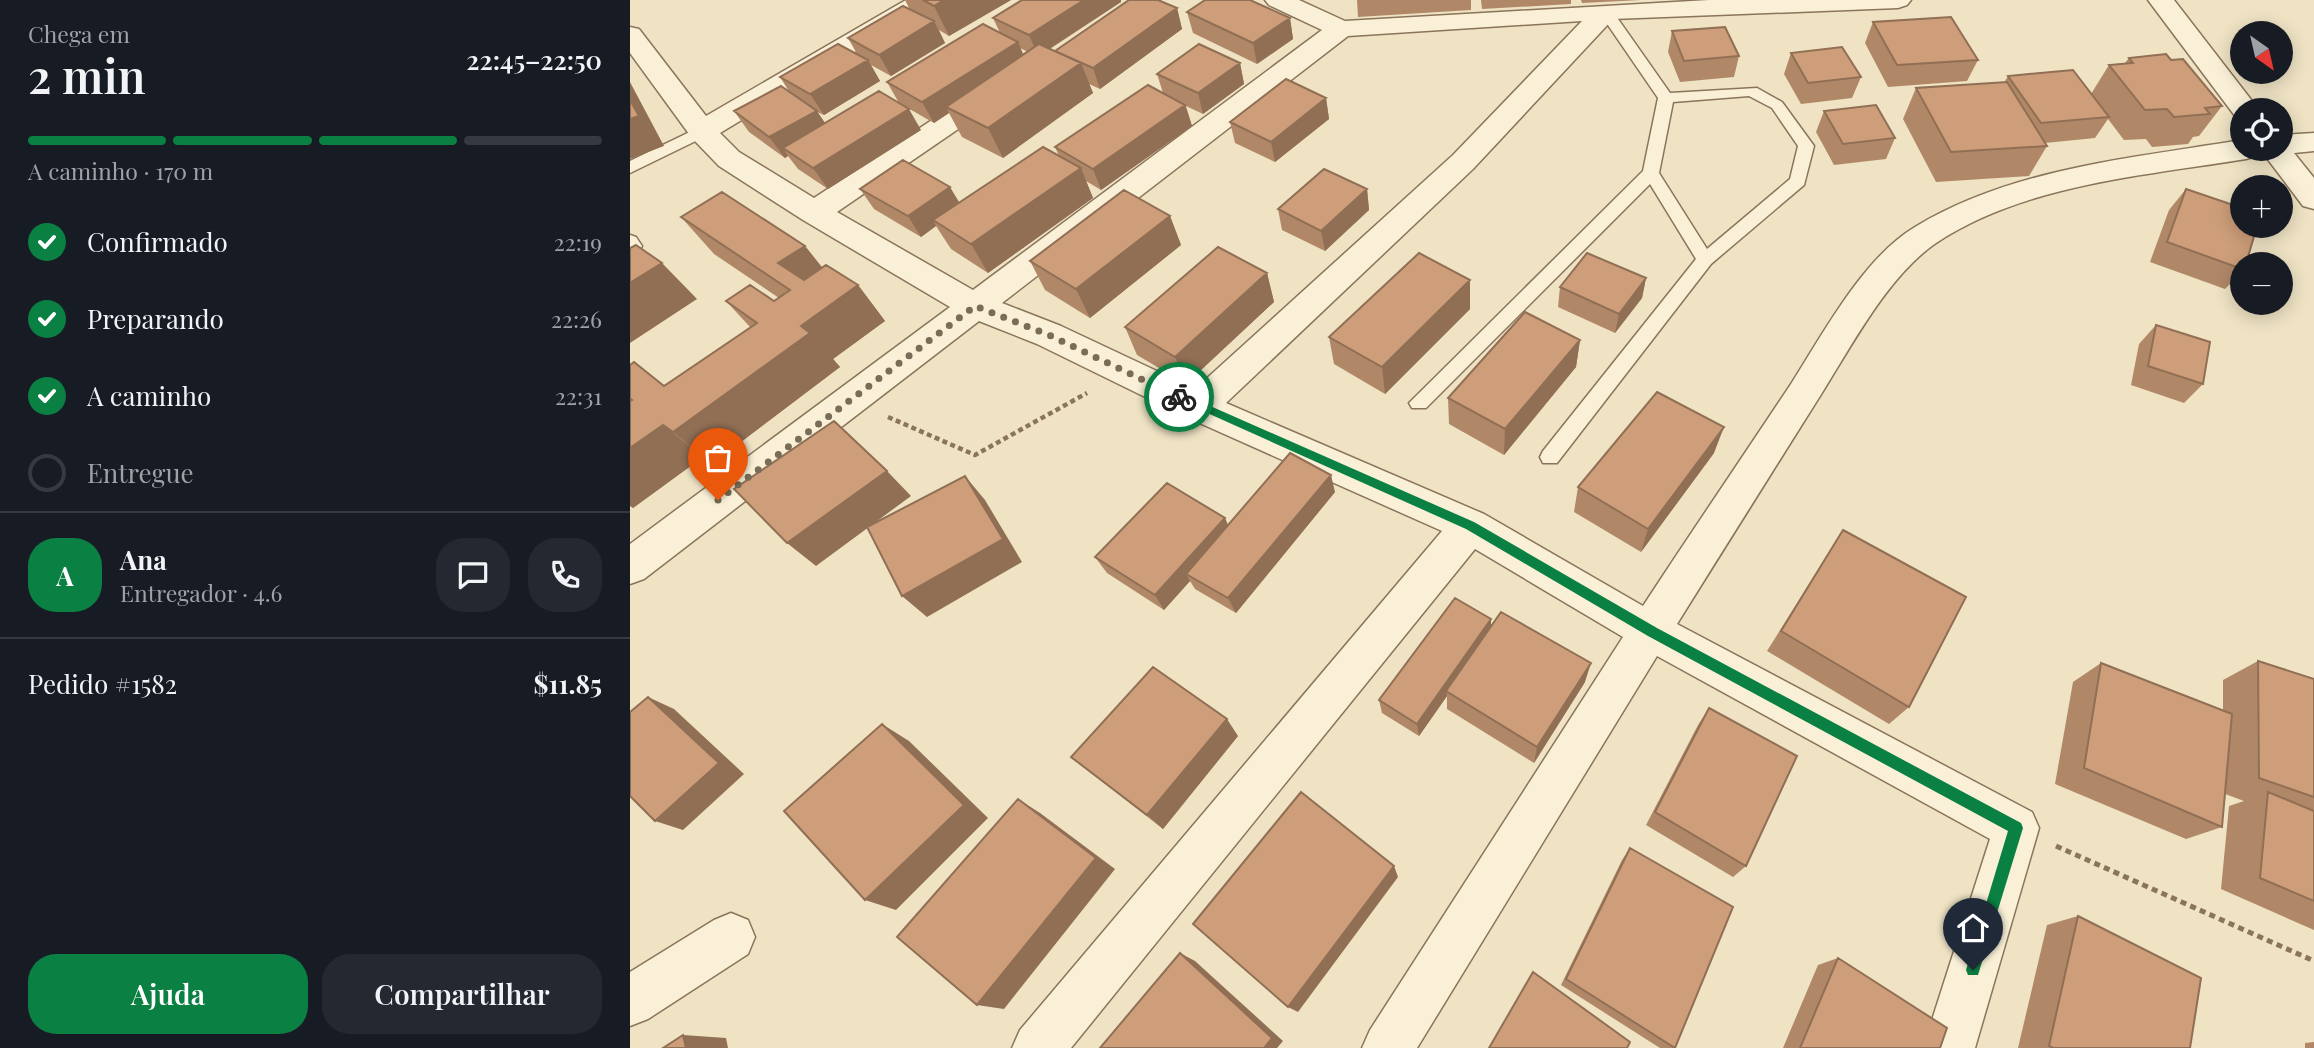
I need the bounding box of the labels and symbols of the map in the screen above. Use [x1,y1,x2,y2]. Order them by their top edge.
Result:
north arrow [2230,21,2292,84]
courier [1144,362,1214,432]
pin [688,428,748,500]
pin [1943,898,2003,970]

